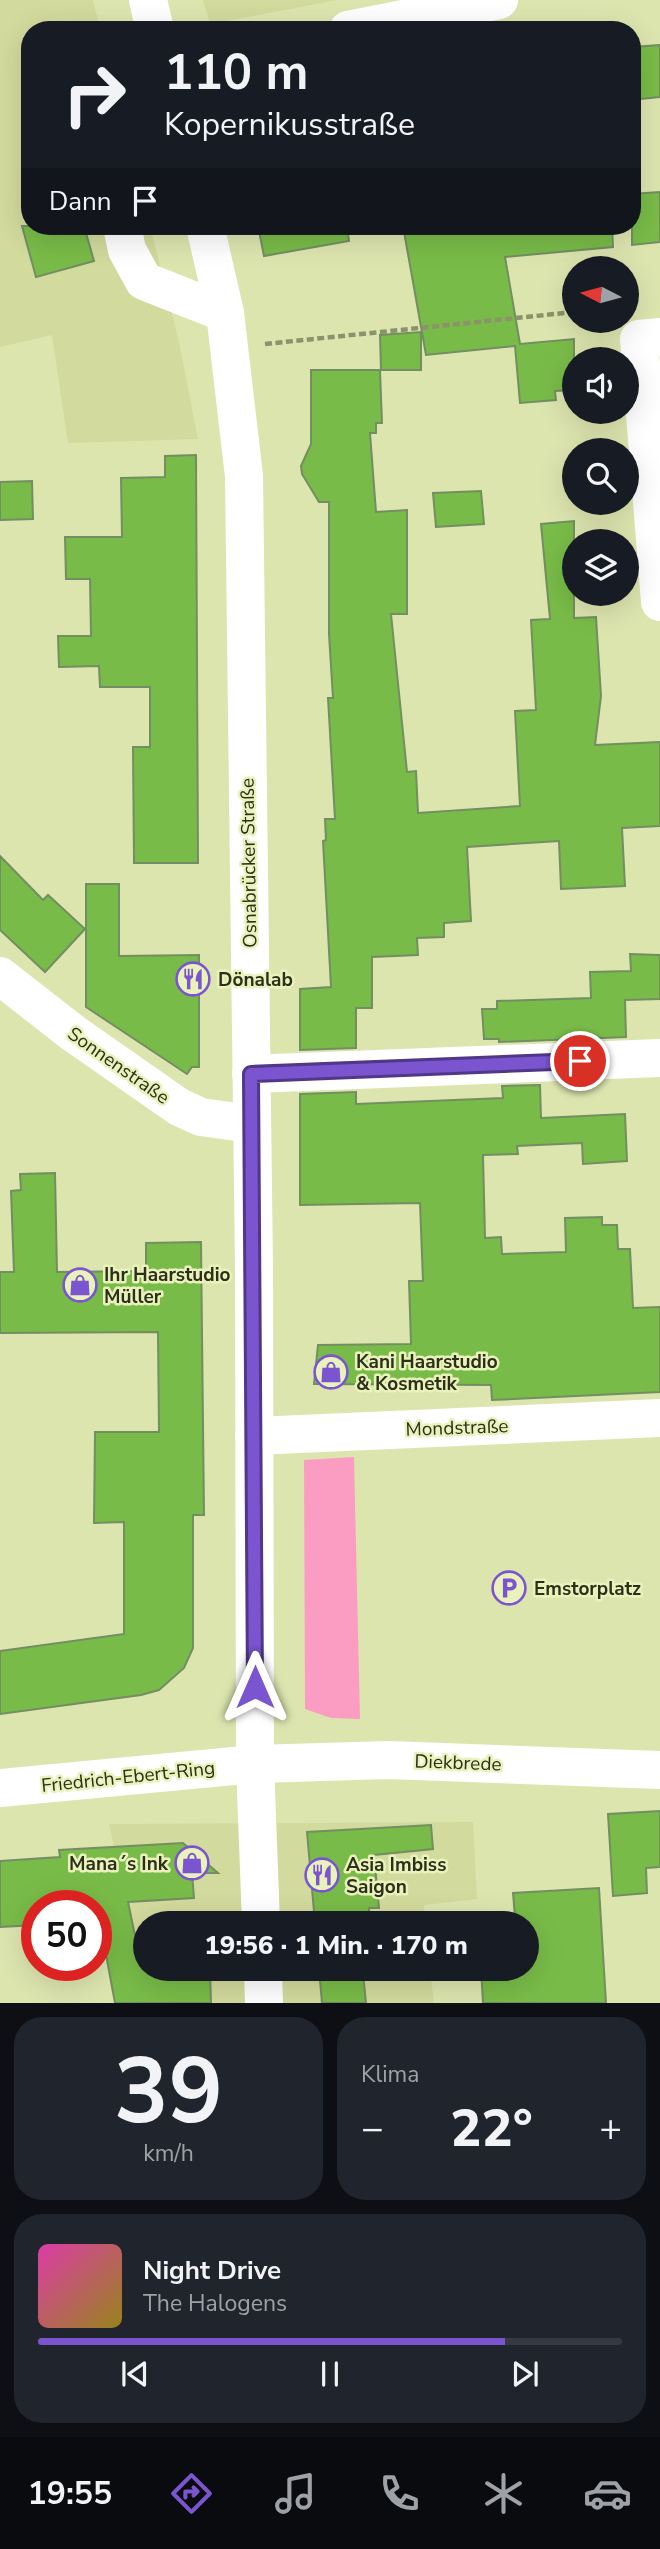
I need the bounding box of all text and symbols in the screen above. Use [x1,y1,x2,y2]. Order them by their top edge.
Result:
text: 110 m [164,39,308,106]
icon: right [49,49,140,140]
text: Kopernikusstraße [164,103,415,146]
icon: arrive [126,182,164,220]
text: Dann [49,184,112,219]
north arrow [562,256,639,332]
map controls [562,256,639,606]
button: sound [562,347,639,424]
button: search [562,438,639,515]
button: layers [562,529,639,606]
street label: Osnabrücker Straße [235,778,263,948]
restaurant icon: Dönalab [174,960,212,998]
place label: Dönalab [218,967,293,993]
street label: Sonnenstraße [62,1021,175,1111]
pin [550,1031,610,1091]
icon: arrive [561,1042,599,1080]
place label: Ihr Haarstudio Müller [104,1262,231,1310]
shop icon: Ihr Haarstudio Müller [61,1266,99,1304]
place label: Kani Haarstudio & Kosmetik [356,1349,498,1397]
shop icon: Kani Haarstudio & Kosmetik [312,1353,350,1391]
street label: Mondstraße [405,1413,509,1443]
parking icon: Emstorplatz [490,1569,528,1607]
place label: Emstorplatz [534,1576,641,1602]
position arrow [218,1650,292,1724]
street label: Diekbrede [414,1748,502,1778]
street label: Friedrich-Ebert-Ring [40,1755,216,1799]
shop icon: Mana´s Ink [173,1844,211,1882]
place label: Mana´s Ink [69,1851,169,1877]
place label: Asia Imbiss Saigon [346,1852,446,1900]
restaurant icon: Asia Imbiss Saigon [303,1856,341,1894]
speed limit sign: 50 [21,1890,112,1981]
text: 19:56 · 1 Min. · 170 m [204,1928,468,1963]
text: 39 [114,2030,223,2154]
text: Klima [361,2059,419,2090]
text: 22° [450,2093,533,2164]
text: − [361,2103,384,2154]
text: + [599,2103,622,2154]
text: km/h [143,2138,194,2169]
text: Night Drive [143,2253,281,2288]
text: The Halogens [143,2288,287,2319]
icon: previous [116,2355,154,2393]
icon: pause [311,2355,349,2393]
icon: next [506,2355,544,2393]
icon: directions [167,2469,216,2518]
icon: music [271,2469,320,2518]
icon: phone [375,2469,424,2518]
icon: climate [479,2469,528,2518]
icon: car [583,2469,632,2518]
text: 19:55 [28,2472,112,2515]

